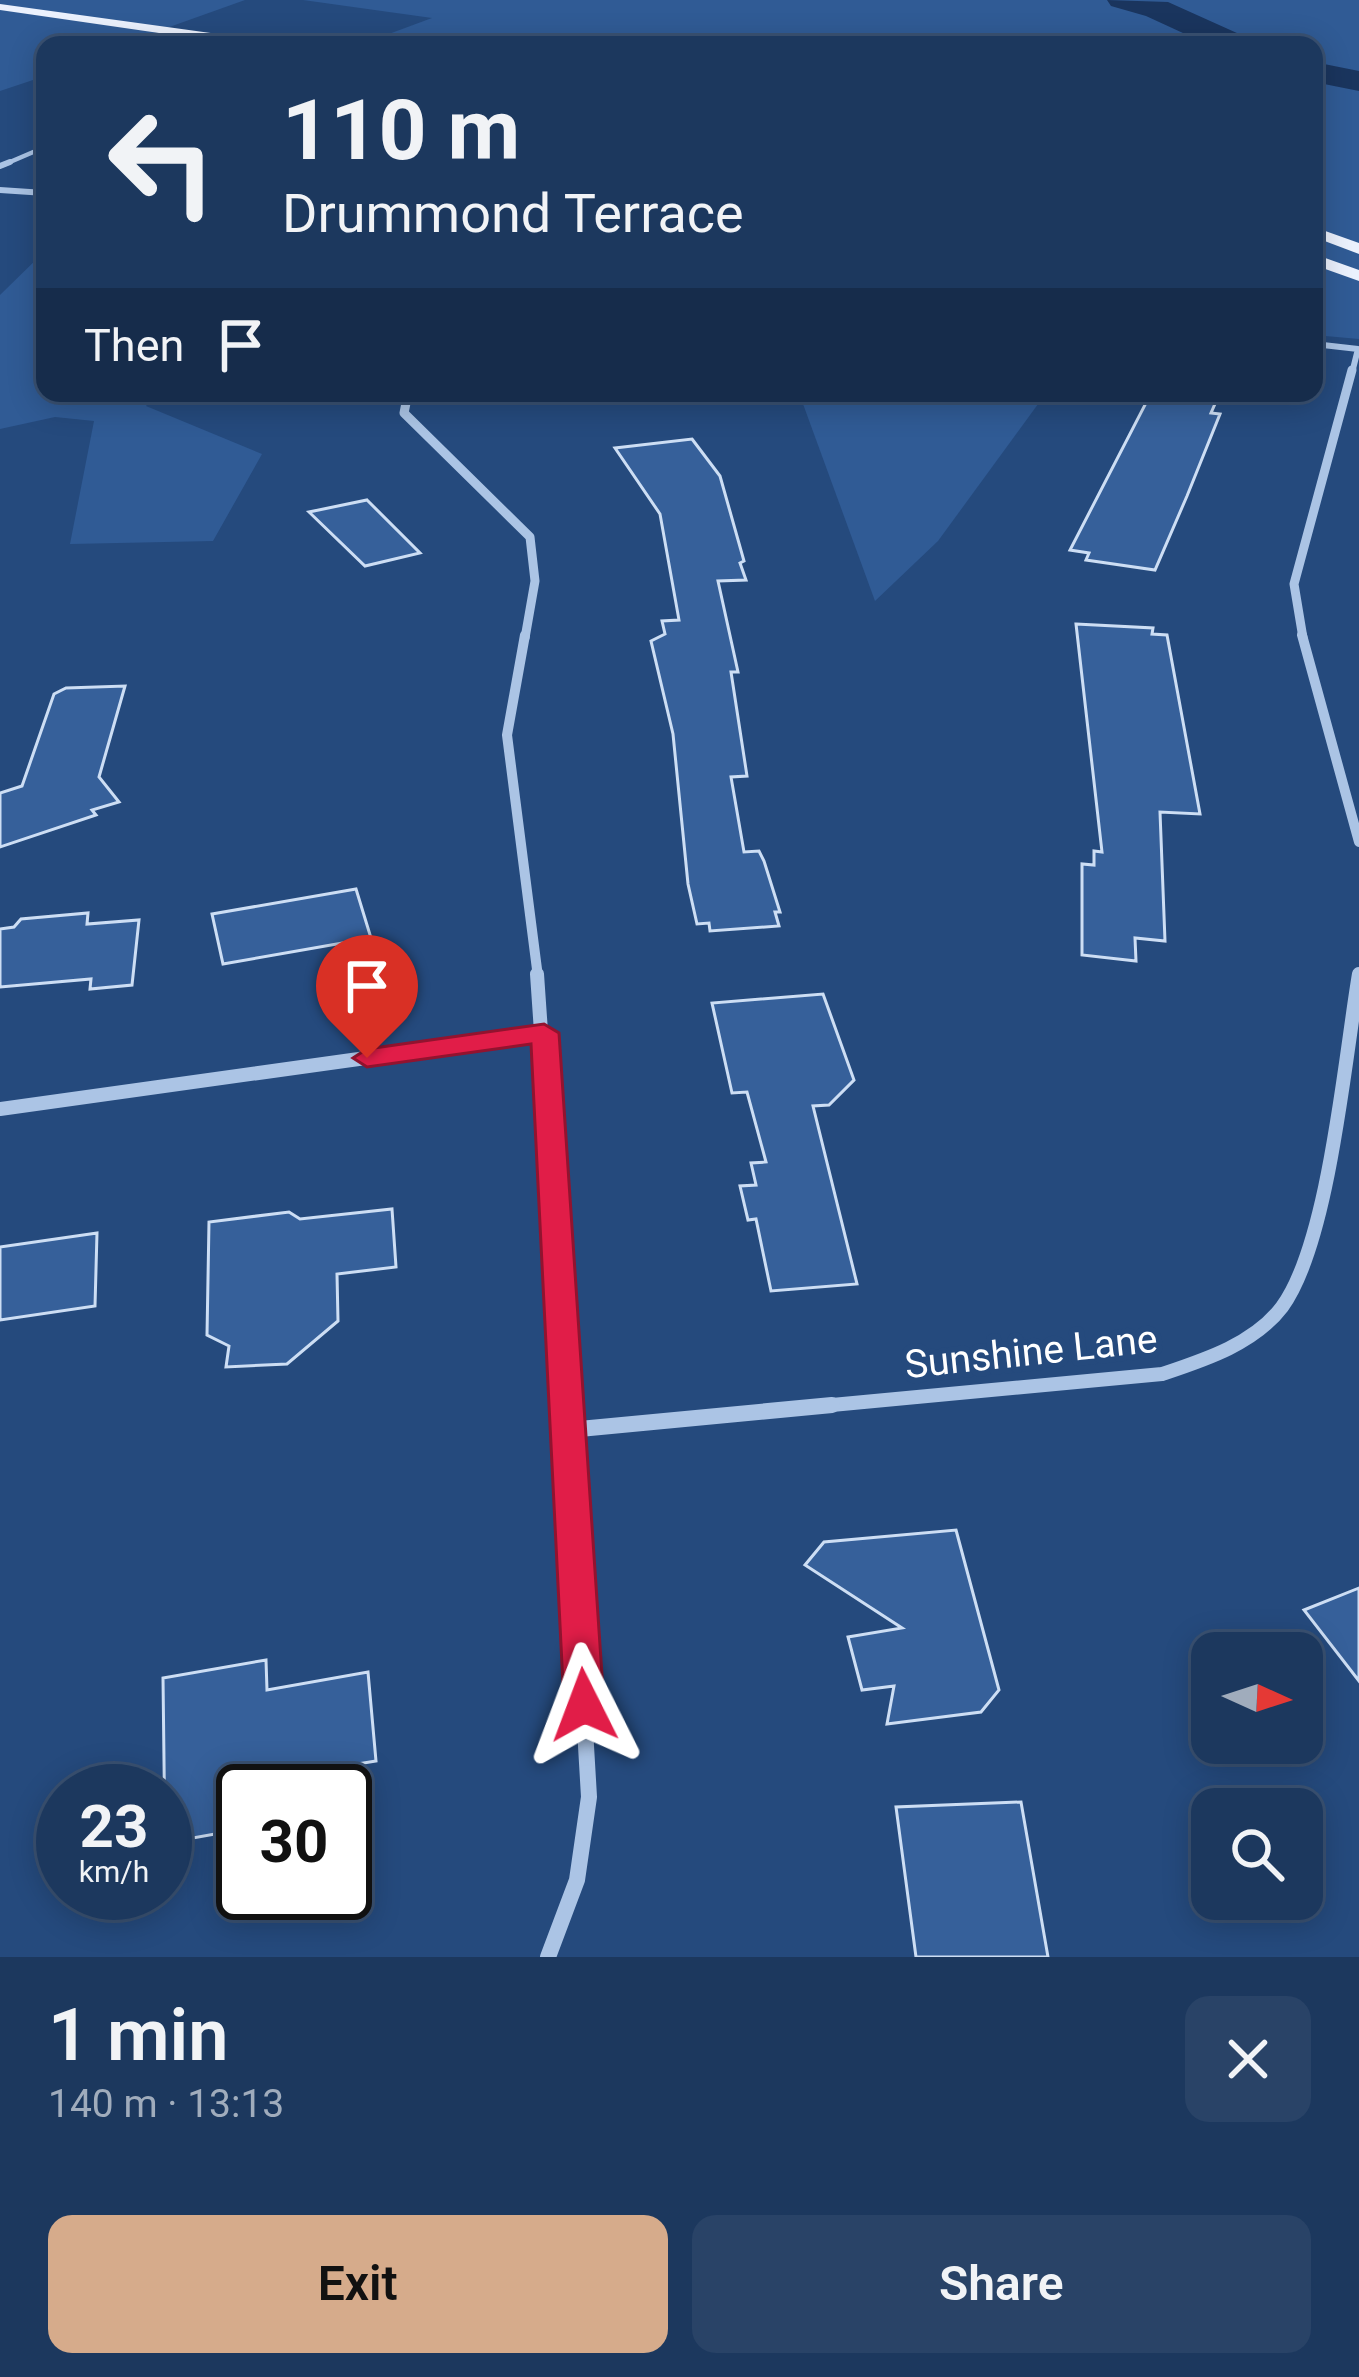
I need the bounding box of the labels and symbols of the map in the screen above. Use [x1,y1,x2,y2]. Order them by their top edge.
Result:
pin [316,935,418,1058]
street label: Sunshine Lane [903,1316,1160,1388]
north arrow [1191,1632,1323,1764]
position arrow [521,1642,647,1768]
speed limit sign: 30 [216,1764,372,1920]

